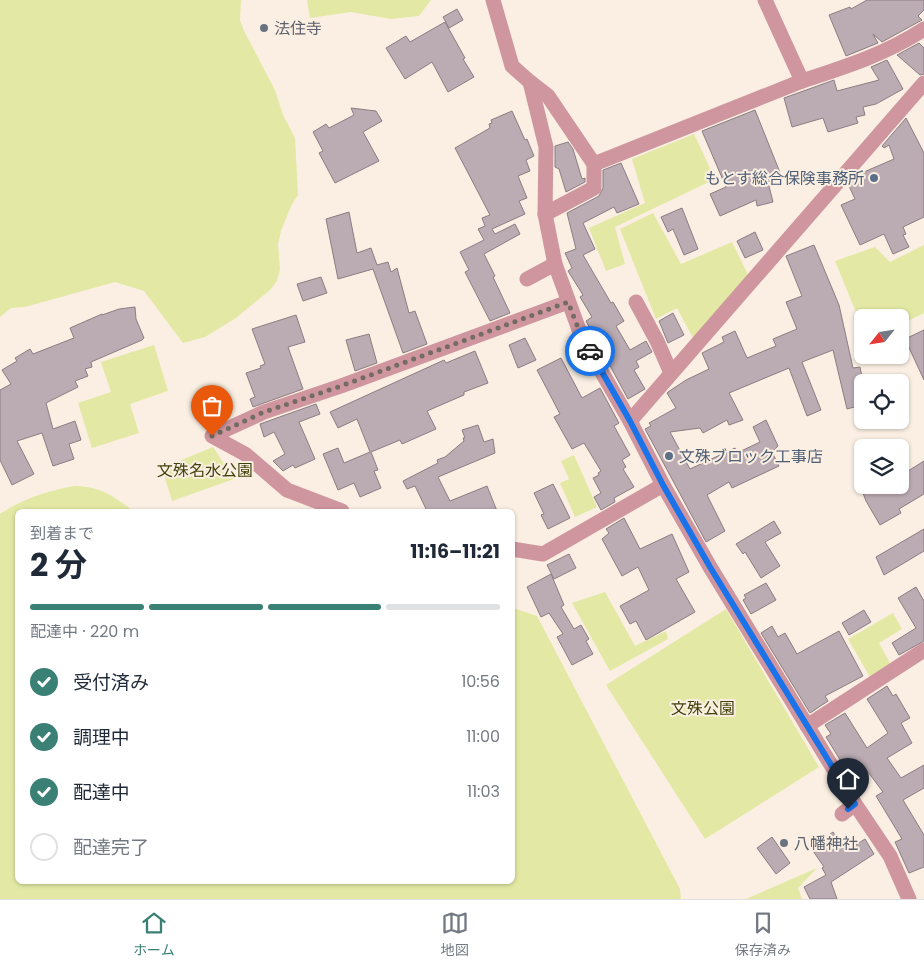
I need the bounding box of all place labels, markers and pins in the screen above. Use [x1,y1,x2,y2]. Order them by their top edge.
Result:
place label: 法住寺 [274,17,322,40]
marker: 法住寺 [258,22,270,34]
place label: もとす総合保険事務所 [705,167,864,190]
marker: もとす総合保険事務所 [868,172,880,184]
pin [191,385,233,436]
place label: 文殊ブロック工事店 [679,445,823,468]
marker: 文殊ブロック工事店 [663,450,675,462]
pin [827,758,869,809]
place label: 八幡神社 [794,832,858,855]
marker: 八幡神社 [778,837,790,849]

